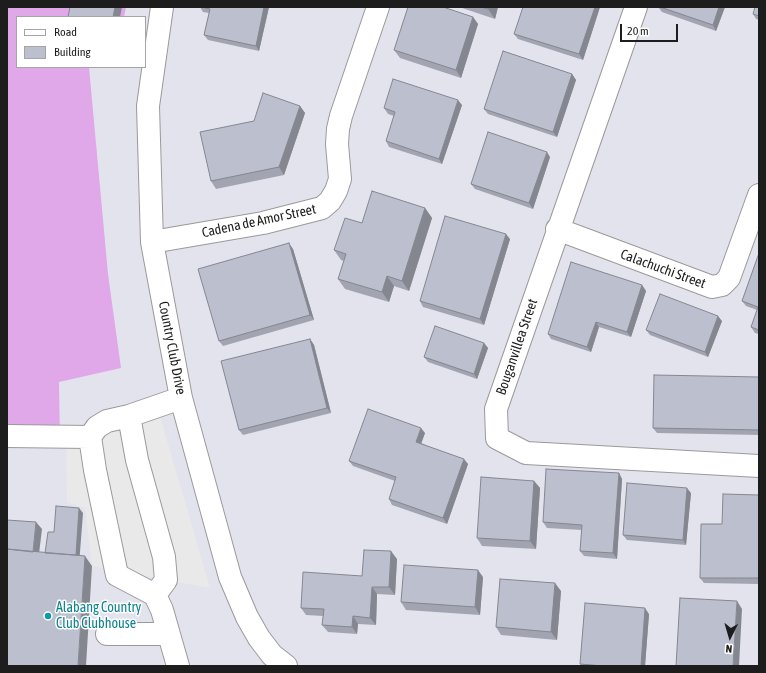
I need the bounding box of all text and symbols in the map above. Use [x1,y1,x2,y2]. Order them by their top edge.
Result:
legend [16,16,146,68]
scale bar [622,16,680,42]
text: 20 m [627,24,649,38]
text: Road [54,25,77,39]
text: Building [54,45,91,59]
street label: Cadena de Amor Street [200,201,318,241]
street label: Calachuchi Street [618,246,708,292]
street label: Bouganvillea Street [493,297,541,397]
street label: Country Club Drive [155,300,189,396]
place label: Alabang Country Club Clubhouse [56,600,141,632]
marker: Alabang Country Club Clubhouse [43,611,53,621]
north arrow [710,617,750,657]
text: N [725,643,733,655]

